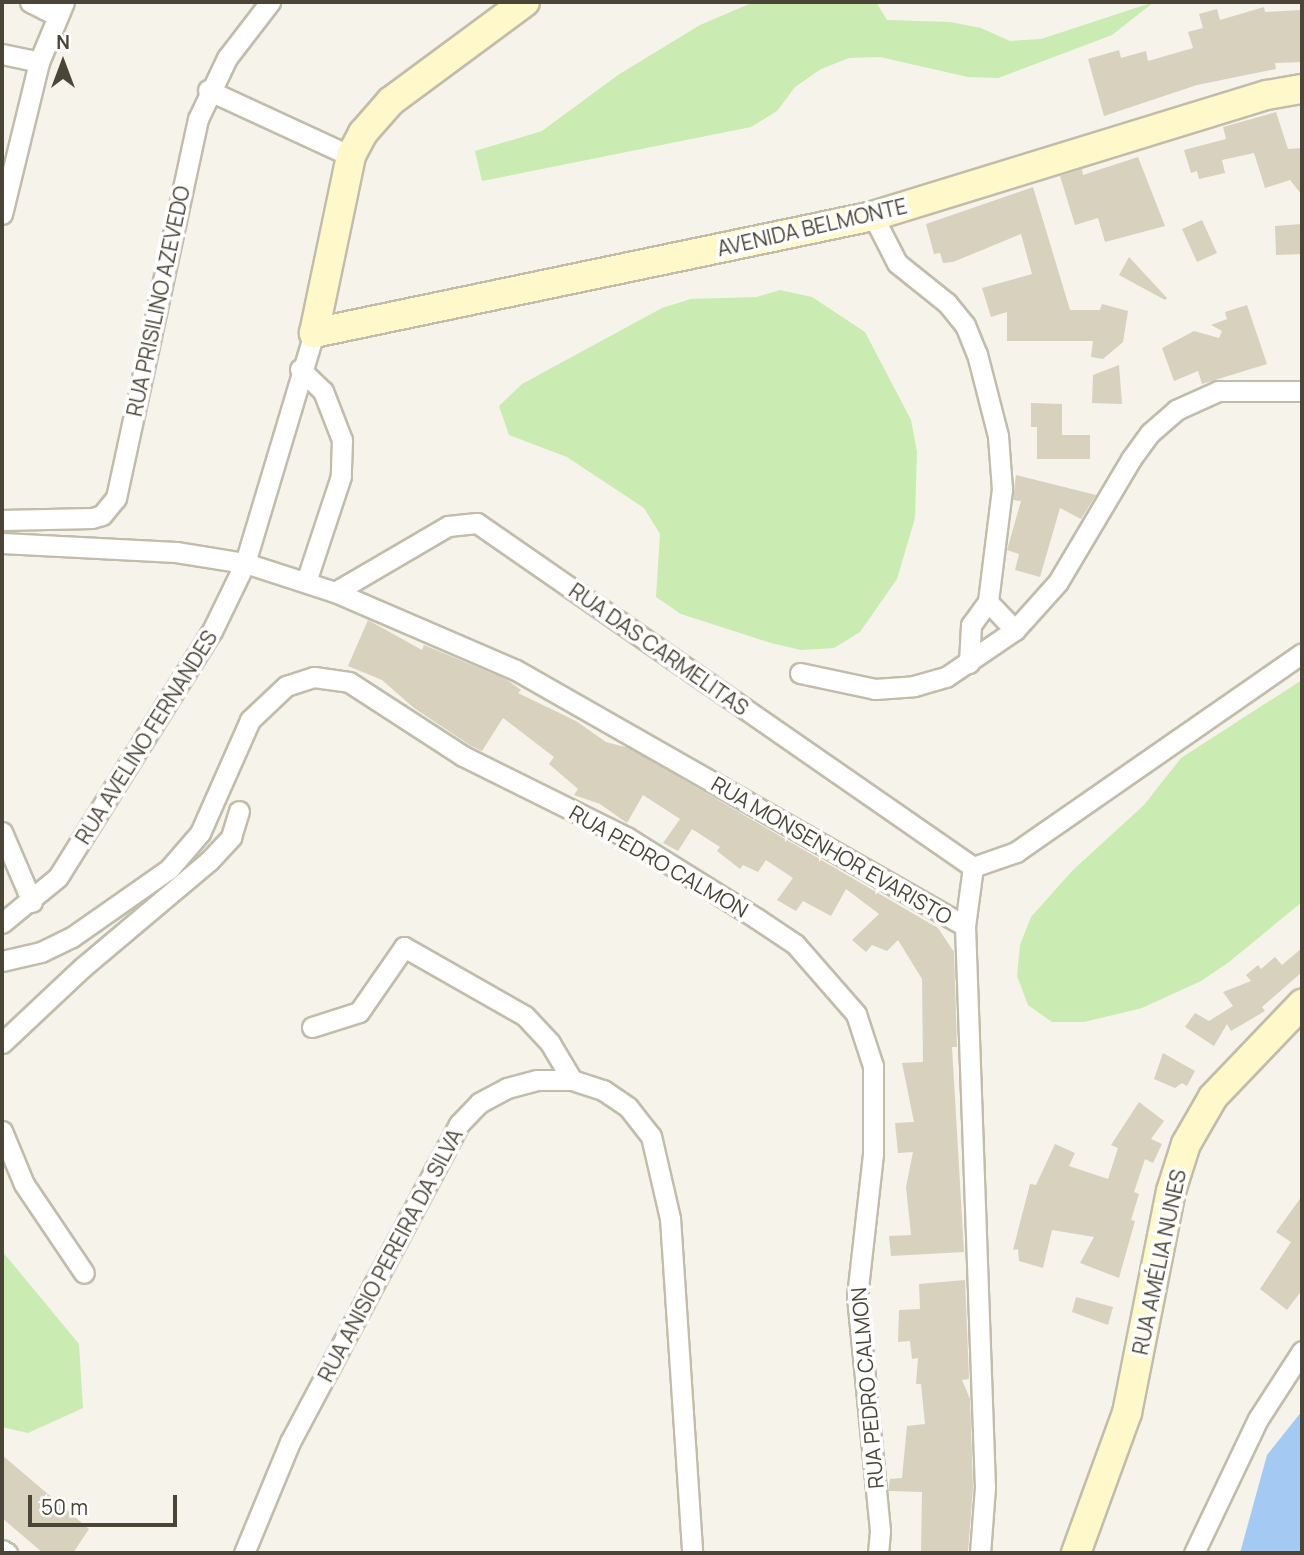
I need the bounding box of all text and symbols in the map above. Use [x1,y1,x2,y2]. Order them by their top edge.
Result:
north arrow [28,28,98,98]
text: N [56,29,70,55]
street label: RUA PRISILINO AZEVEDO [121,183,195,419]
street label: AVENIDA BELMONTE [715,193,909,261]
street label: RUA DAS CARMELITAS [565,578,753,720]
street label: RUA AVELINO FERNANDES [70,626,222,848]
street label: RUA MONSENHOR EVARISTO [707,771,957,929]
street label: RUA PEDRO CALMON [565,800,753,922]
street label: RUA ANISIO PEREIRA DA SILVA [312,1124,468,1386]
street label: RUA AMÉLIA NUNES [1127,1167,1191,1357]
street label: RUA PEDRO CALMON [846,1286,888,1490]
scale bar [32,1482,180,1526]
text: 50 m [41,1493,88,1521]

